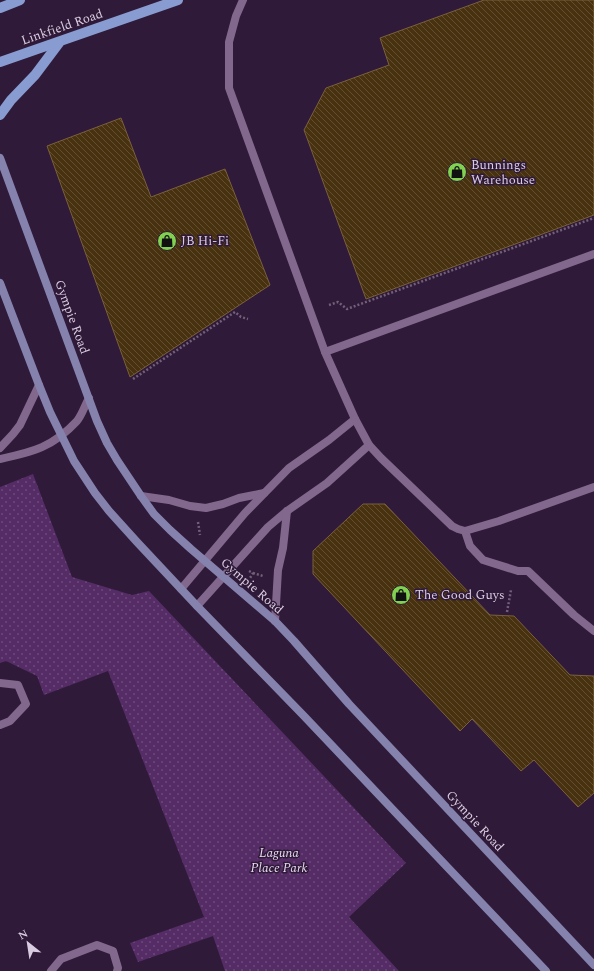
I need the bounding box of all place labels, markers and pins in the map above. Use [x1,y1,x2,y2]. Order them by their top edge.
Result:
place label: Bunnings Warehouse [471,155,535,190]
shop icon: Bunnings Warehouse [446,161,468,183]
shop icon: JB Hi-Fi [156,230,178,252]
place label: JB Hi-Fi [181,231,229,251]
shop icon: The Good Guys [390,584,412,606]
place label: The Good Guys [415,585,505,605]

